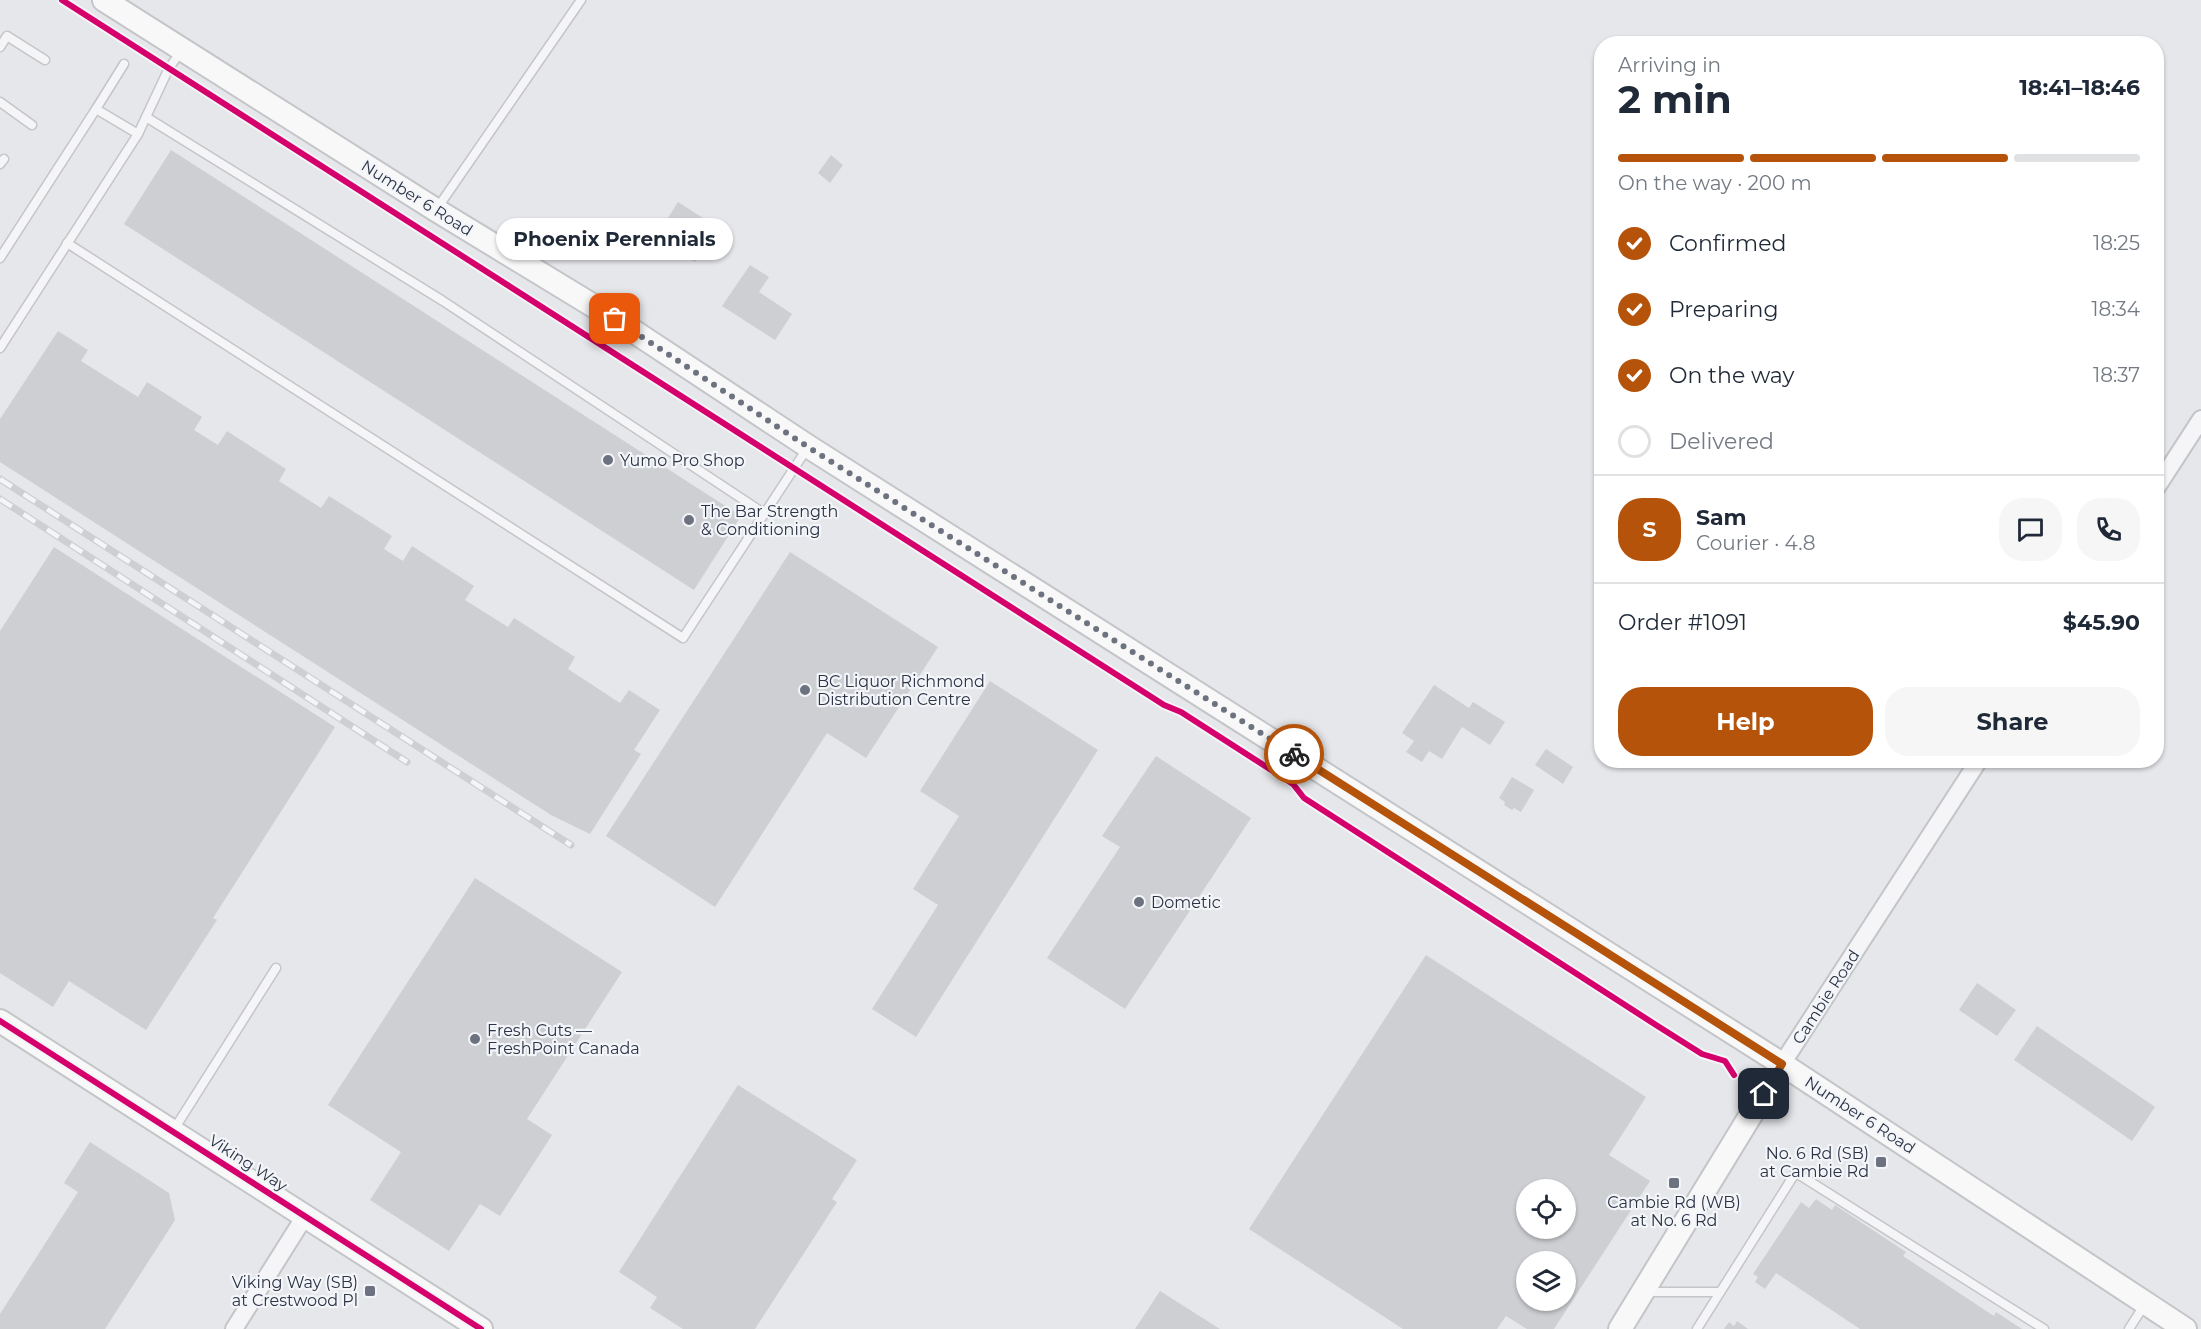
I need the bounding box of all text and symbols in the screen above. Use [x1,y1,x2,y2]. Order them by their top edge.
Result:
text: Arriving in [1618,53,1721,77]
text: 18:41–18:46 [2019,74,2140,101]
text: 2 min [1618,75,1732,123]
street label: Number 6 Road [358,156,476,240]
text: On the way · 200 m [1618,171,1812,195]
callout: Phoenix Perennials [496,217,734,259]
text: Phoenix Perennials [513,227,716,251]
icon: check [1618,227,1651,260]
text: Confirmed [1669,230,1786,257]
text: 18:25 [2093,231,2140,255]
pin [589,293,640,344]
icon: check [1618,293,1651,326]
text: Preparing [1669,296,1778,323]
text: 18:34 [2091,297,2140,321]
icon: bag [598,302,631,335]
icon: check [1618,359,1651,392]
text: On the way [1669,362,1794,389]
text: 18:37 [2093,363,2140,387]
text: Delivered [1669,428,1774,455]
place label: Yumo Pro Shop [620,451,745,470]
marker: Yumo Pro Shop [601,453,615,467]
button: chat [1999,498,2062,561]
button: phone [2077,498,2140,561]
place label: The Bar Strength & Conditioning [701,502,838,539]
text: Sam [1696,504,1747,531]
marker: The Bar Strength & Conditioning [682,513,696,527]
text: S [1642,516,1657,543]
text: Courier · 4.8 [1696,531,1815,555]
text: Order #1091 [1618,609,1747,636]
text: $45.90 [2063,609,2140,636]
place label: BC Liquor Richmond Distribution Centre [817,672,985,709]
marker: BC Liquor Richmond Distribution Centre [798,683,812,697]
button: Help [1618,687,1873,756]
button: Share [1885,687,2140,756]
courier [1264,724,1324,784]
icon: bike [1278,738,1311,771]
place label: Dometic [1151,893,1221,912]
marker: Dometic [1132,895,1146,909]
street label: Cambie Road [1788,946,1864,1048]
place label: Fresh Cuts — FreshPoint Canada [487,1021,640,1058]
marker: Fresh Cuts — FreshPoint Canada [468,1032,482,1046]
pin [1738,1068,1789,1119]
street label: Number 6 Road [1801,1072,1919,1158]
icon: home [1747,1077,1780,1110]
street label: Viking Way [205,1131,291,1196]
place label: No. 6 Rd (SB) at Cambie Rd [1760,1144,1869,1181]
marker: No. 6 Rd (SB) at Cambie Rd [1874,1155,1888,1169]
marker: Cambie Rd (WB) at No. 6 Rd [1667,1176,1681,1190]
map controls [1516,1179,1576,1311]
button: locate [1516,1179,1576,1239]
place label: Cambie Rd (WB) at No. 6 Rd [1607,1193,1741,1230]
button: layers [1516,1251,1576,1311]
place label: Viking Way (SB) at Crestwood Pl [232,1273,358,1310]
marker: Viking Way (SB) at Crestwood Pl [363,1284,377,1298]

